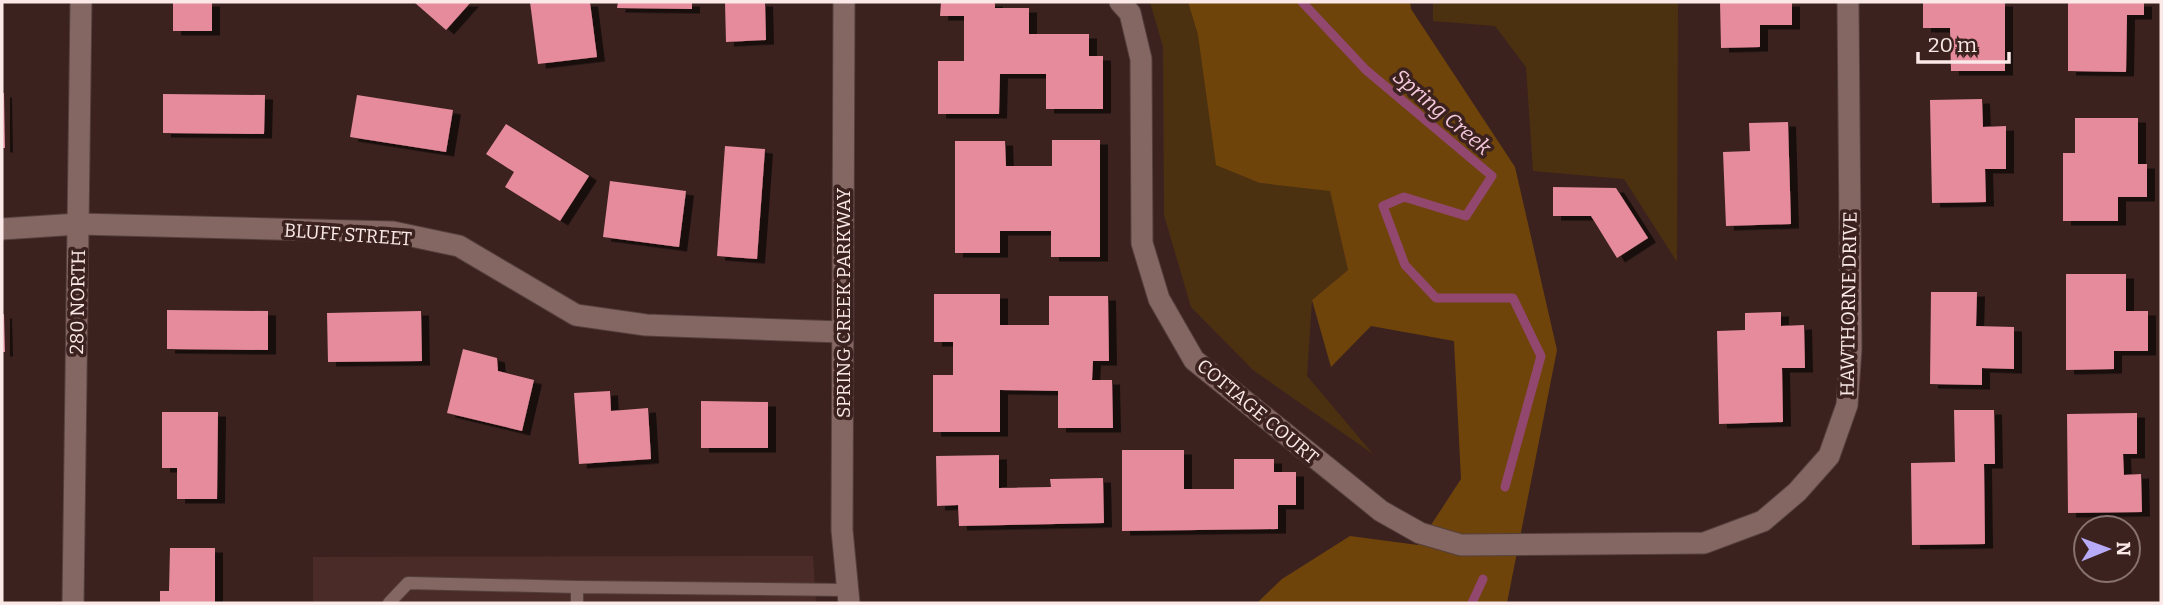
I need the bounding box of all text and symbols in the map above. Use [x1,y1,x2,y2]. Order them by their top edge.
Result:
scale bar [1918,21,2009,65]
text: 20 m [1928,32,1977,58]
water label: Spring Creek [1388,63,1497,161]
street label: SPRING CREEK PARKWAY [832,187,855,418]
street label: HAWTHORNE DRIVE [1835,211,1862,397]
street label: BLUFF STREET [283,219,413,250]
street label: 280 NORTH [65,249,90,355]
street label: COTTAGE COURT [1192,354,1323,469]
north arrow [2072,514,2142,584]
text: N [2112,541,2135,557]

